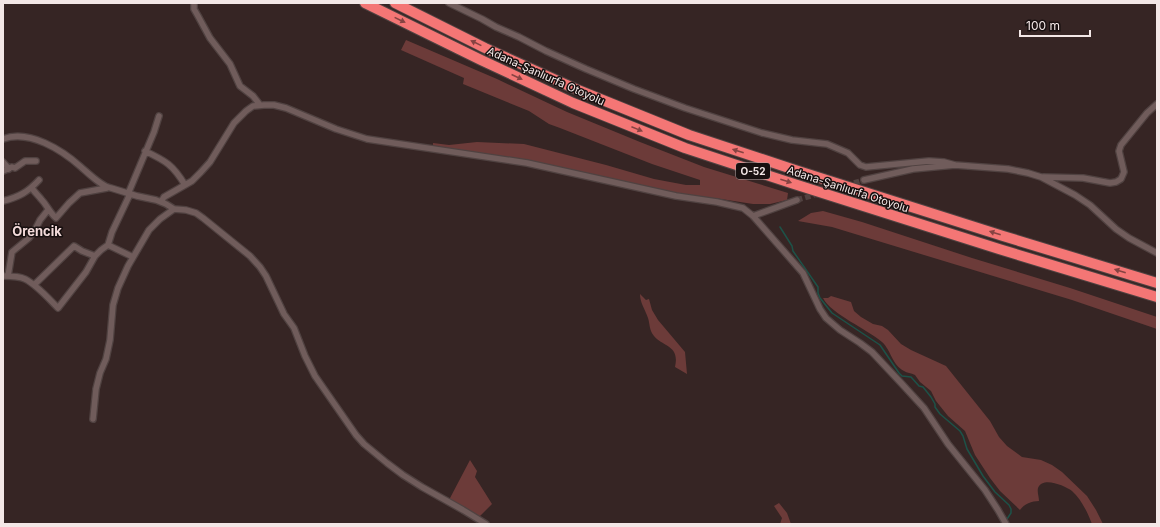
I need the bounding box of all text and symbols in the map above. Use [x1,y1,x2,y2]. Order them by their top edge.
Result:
scale bar [1020,12,1090,38]
one-way arrow [395,17,406,23]
text: 100 m [1026,18,1060,33]
one-way arrow [470,40,482,46]
street label: Adana-Şanlıurfa Otoyolu [485,44,607,108]
one-way arrow [512,74,523,80]
one-way arrow [631,126,643,132]
one-way arrow [732,148,744,154]
road number: O-52 [736,163,770,179]
street label: Adana-Şanlıurfa Otoyolu [785,163,911,215]
one-way arrow [780,178,792,184]
district label: Örencik [12,223,62,239]
one-way arrow [989,230,1001,236]
one-way arrow [1113,268,1125,274]

